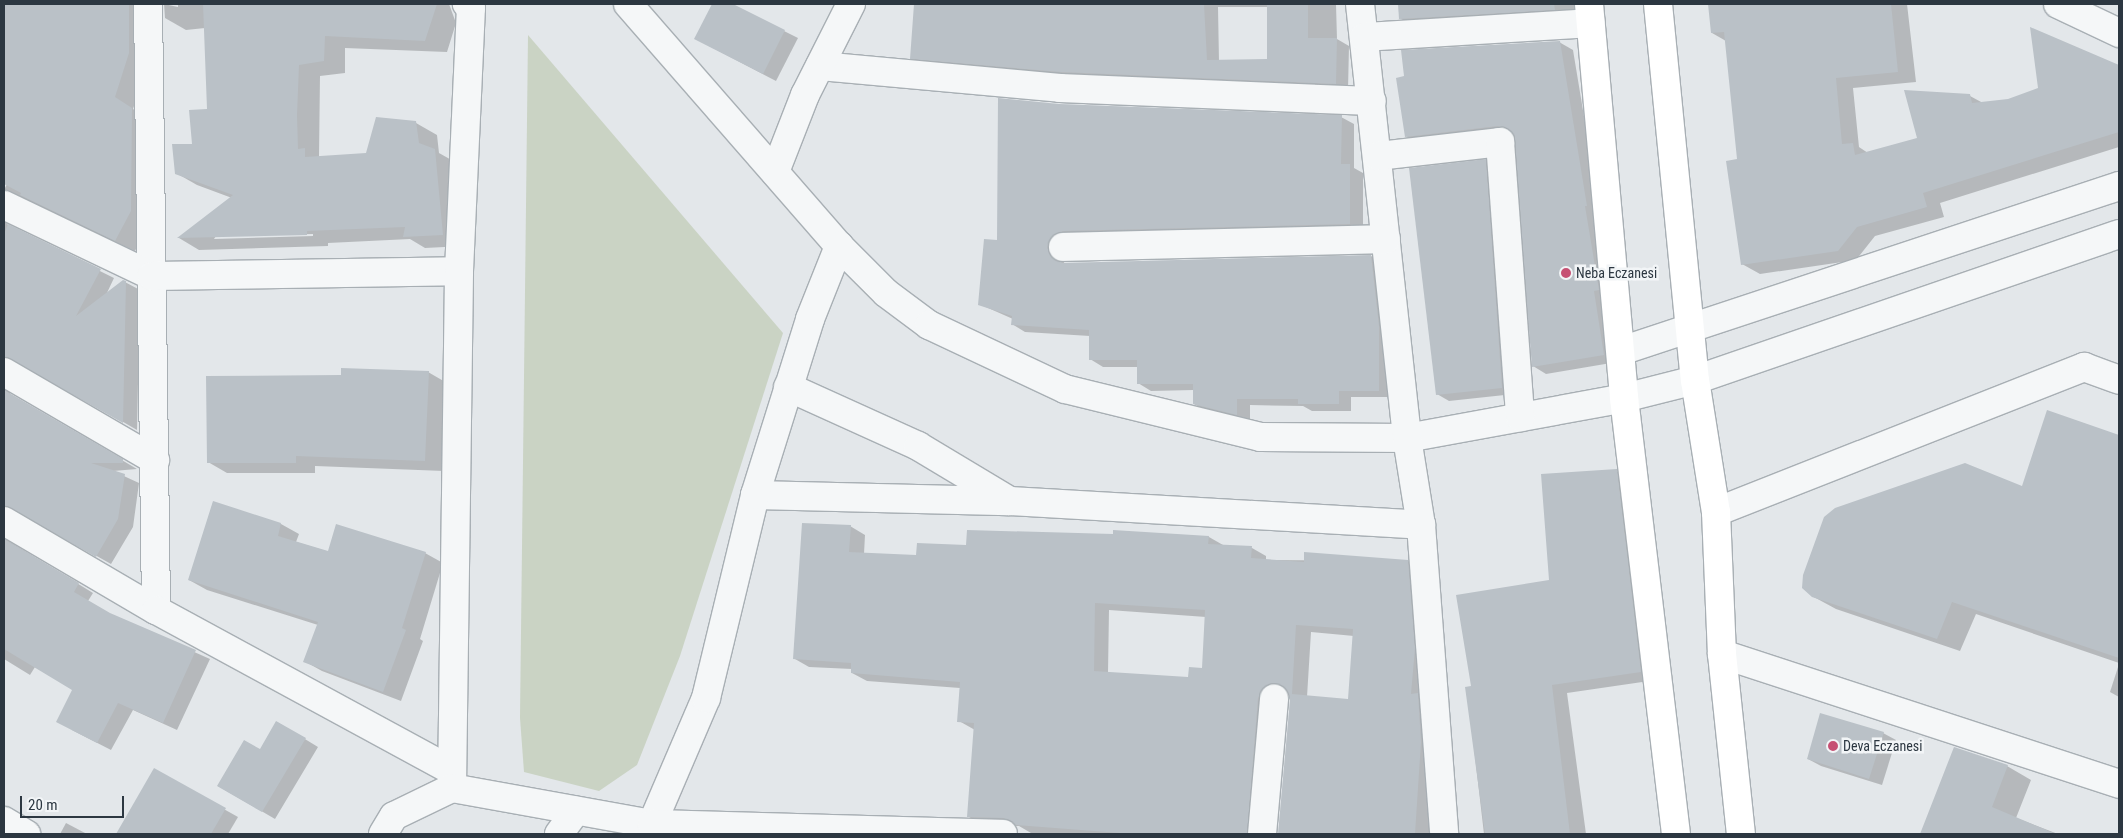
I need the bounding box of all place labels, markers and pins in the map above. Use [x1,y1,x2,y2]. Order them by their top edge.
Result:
place label: Neba Eczanesi [1576,265,1657,281]
marker: Neba Eczanesi [1560,267,1572,279]
place label: Deva Eczanesi [1843,738,1922,754]
marker: Deva Eczanesi [1827,740,1839,752]

